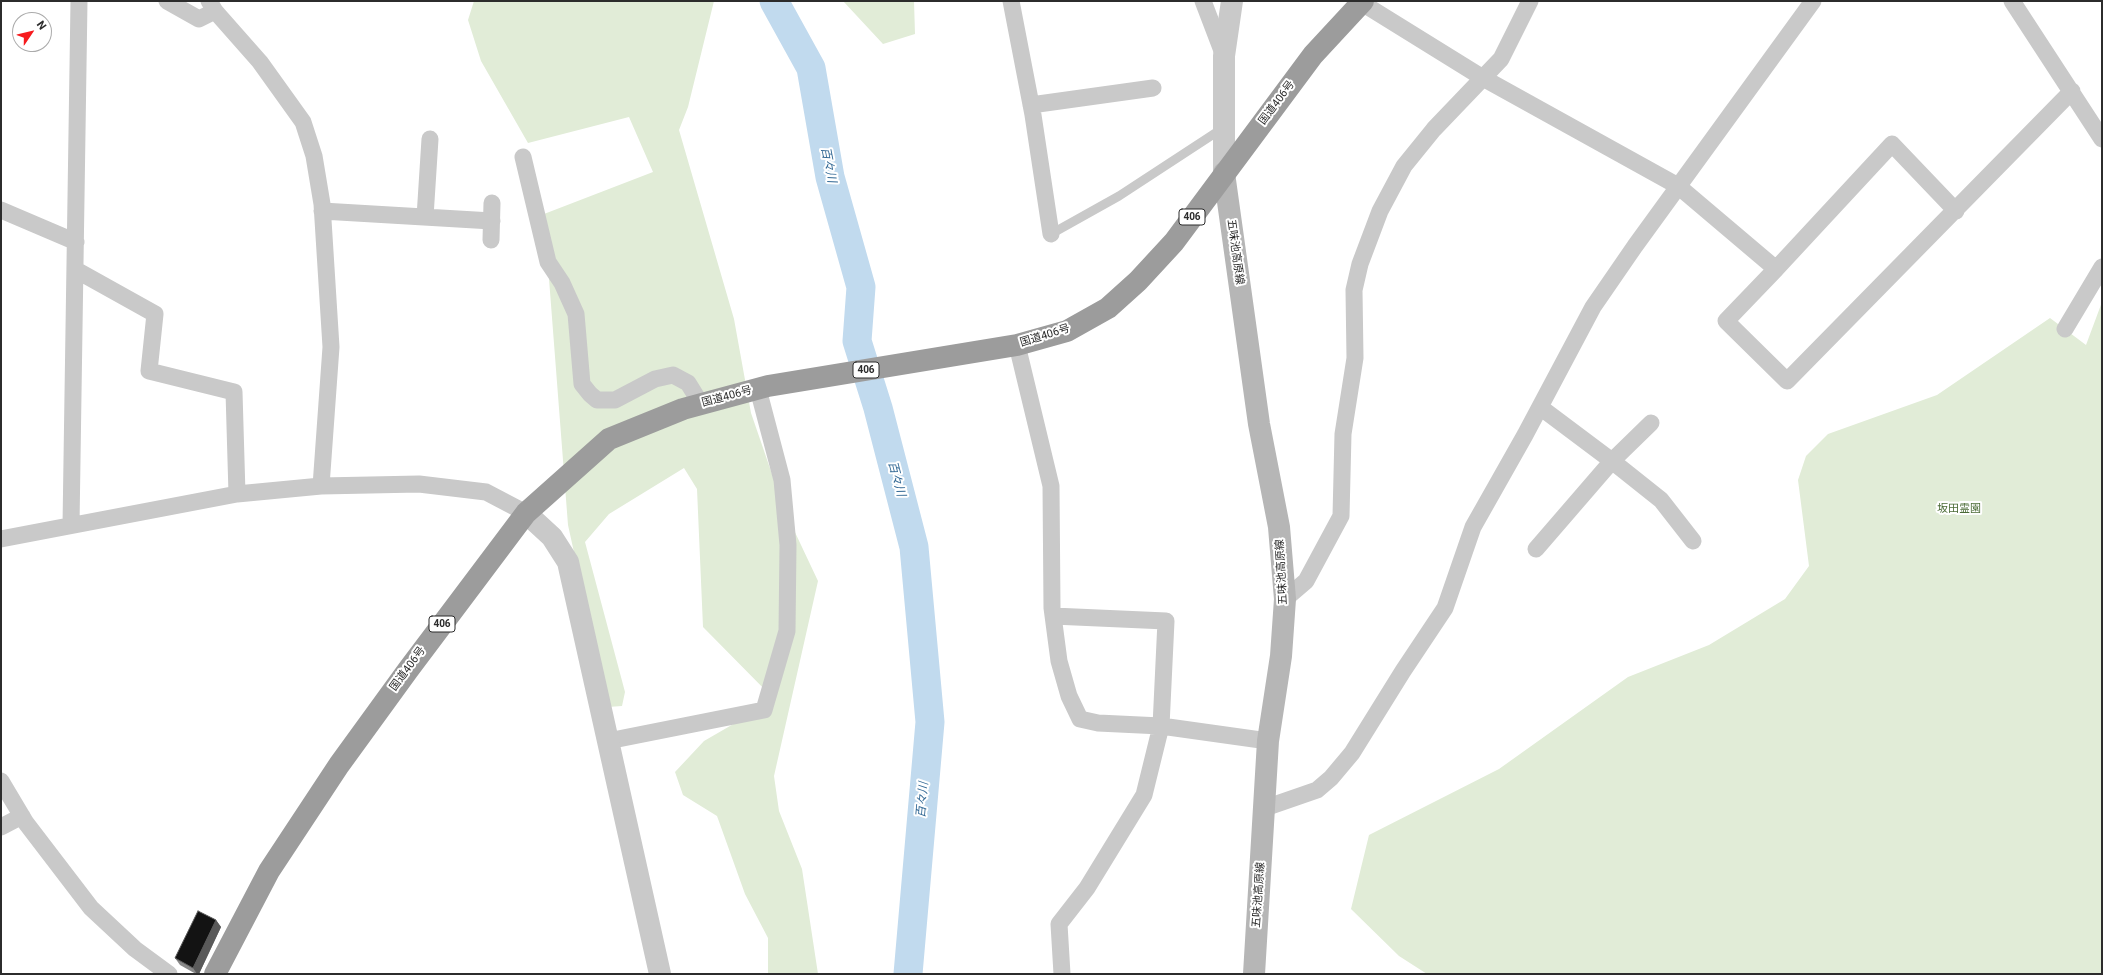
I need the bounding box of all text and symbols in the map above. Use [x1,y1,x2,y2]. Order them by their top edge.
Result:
north arrow [12,12,52,52]
text: N [34,18,49,32]
street label: 国道406号 [1256,78,1298,128]
water label: 百々川 [817,146,839,184]
road number: 406 [1179,209,1205,225]
street label: 五味池高原線 [1224,218,1246,286]
street label: 国道406号 [1018,322,1072,350]
road number: 406 [853,362,879,378]
street label: 国道406号 [700,384,754,410]
water label: 百々川 [884,460,908,498]
park label: 坂田霊園 [1937,502,1981,516]
street label: 五味池高原線 [1274,539,1290,605]
road number: 406 [429,616,455,632]
street label: 国道406号 [388,644,428,694]
water label: 百々川 [914,781,932,819]
street label: 五味池高原線 [1250,862,1268,928]

